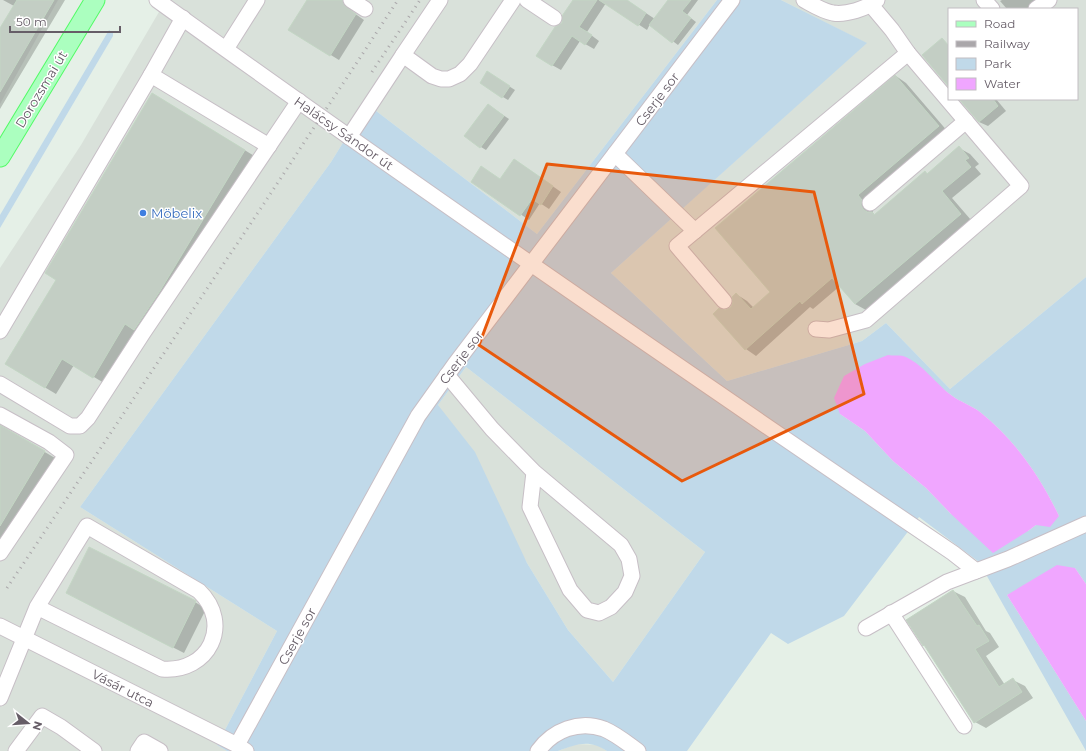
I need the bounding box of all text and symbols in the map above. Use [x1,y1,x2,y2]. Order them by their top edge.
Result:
scale bar [10,8,120,34]
legend [948,8,1078,100]
text: 50 m [16,14,47,29]
text: Road [984,16,1015,31]
text: Railway [984,36,1030,51]
street label: Dorozsmai út [12,47,70,131]
text: Park [984,56,1012,71]
street label: Cserje sor [632,69,682,129]
text: Water [984,76,1021,91]
street label: Halácsy Sándor út [291,93,397,173]
place label: Möbelix [151,205,202,221]
marker: Möbelix [138,208,148,218]
street label: Cserje sor [436,327,486,387]
street label: Cserje sor [275,605,319,667]
street label: Vásár utca [89,666,157,710]
north arrow [8,703,48,743]
text: N [30,720,46,732]

